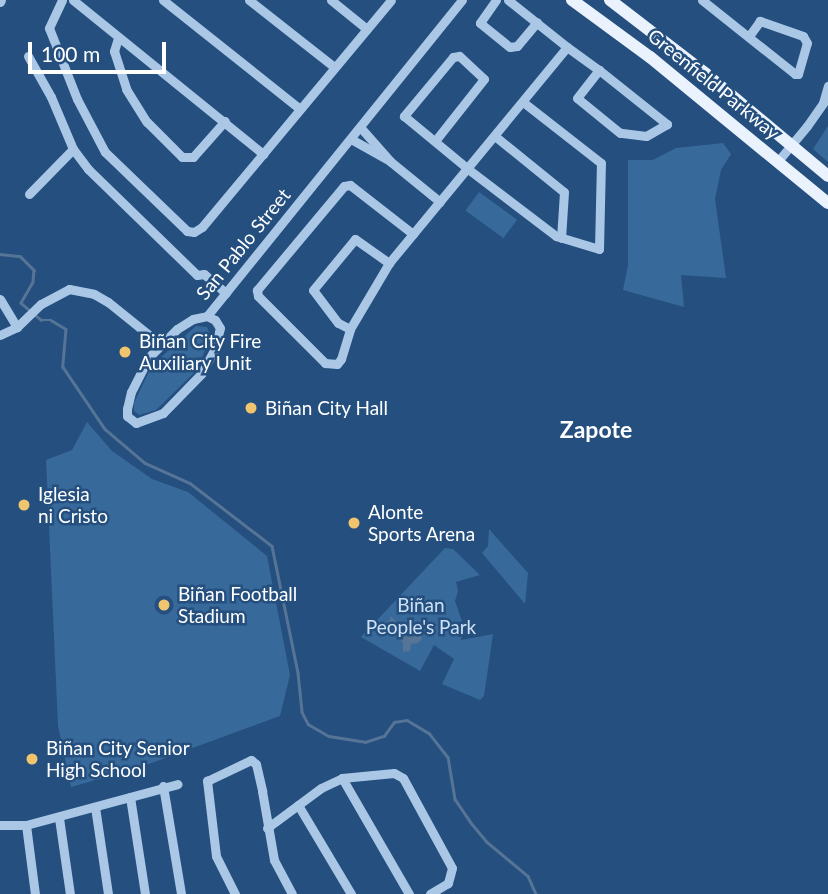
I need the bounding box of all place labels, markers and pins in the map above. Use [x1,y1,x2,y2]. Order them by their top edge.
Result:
place label: Biñan City Fire Auxiliary Unit [139,330,262,374]
marker: Biñan City Fire Auxiliary Unit [117,344,133,360]
place label: Biñan City Hall [265,397,389,419]
marker: Biñan City Hall [243,400,259,416]
place label: Iglesia ni Cristo [38,483,108,527]
marker: Iglesia ni Cristo [16,497,32,513]
place label: Alonte Sports Arena [368,501,476,545]
marker: Alonte Sports Arena [346,515,362,531]
place label: Biñan Football Stadium [178,583,297,627]
marker: Biñan Football Stadium [156,597,172,613]
place label: Biñan City Senior High School [46,737,190,781]
marker: Biñan City Senior High School [24,751,40,767]

